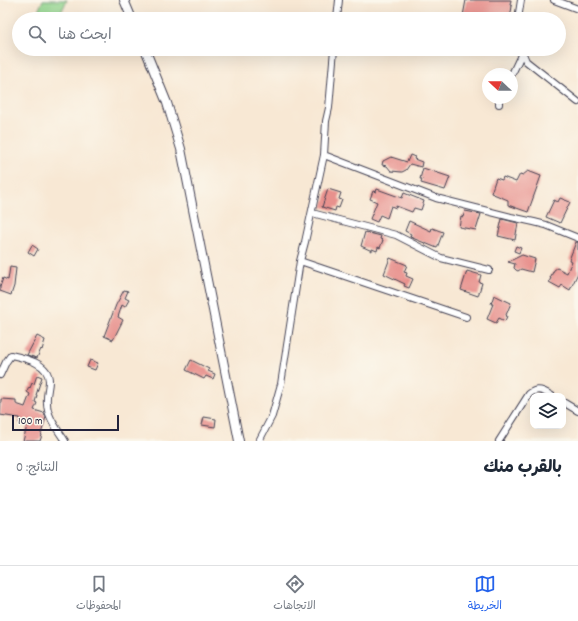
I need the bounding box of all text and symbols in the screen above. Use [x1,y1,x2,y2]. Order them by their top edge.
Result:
search box [12,12,566,56]
icon: search [26,23,48,45]
text: ابحث هنا [58,25,112,47]
north arrow [482,68,518,104]
map controls [530,393,566,429]
button: layers [530,393,566,429]
scale bar [12,413,119,432]
text: 100 m [18,414,42,430]
text: بالقرب منك [484,457,562,481]
text: النتائج: 0 [16,459,58,478]
tab: المحفوظات [76,573,121,615]
tab: الاتجاهات [273,573,316,615]
tab: الخريطة [468,573,502,615]

